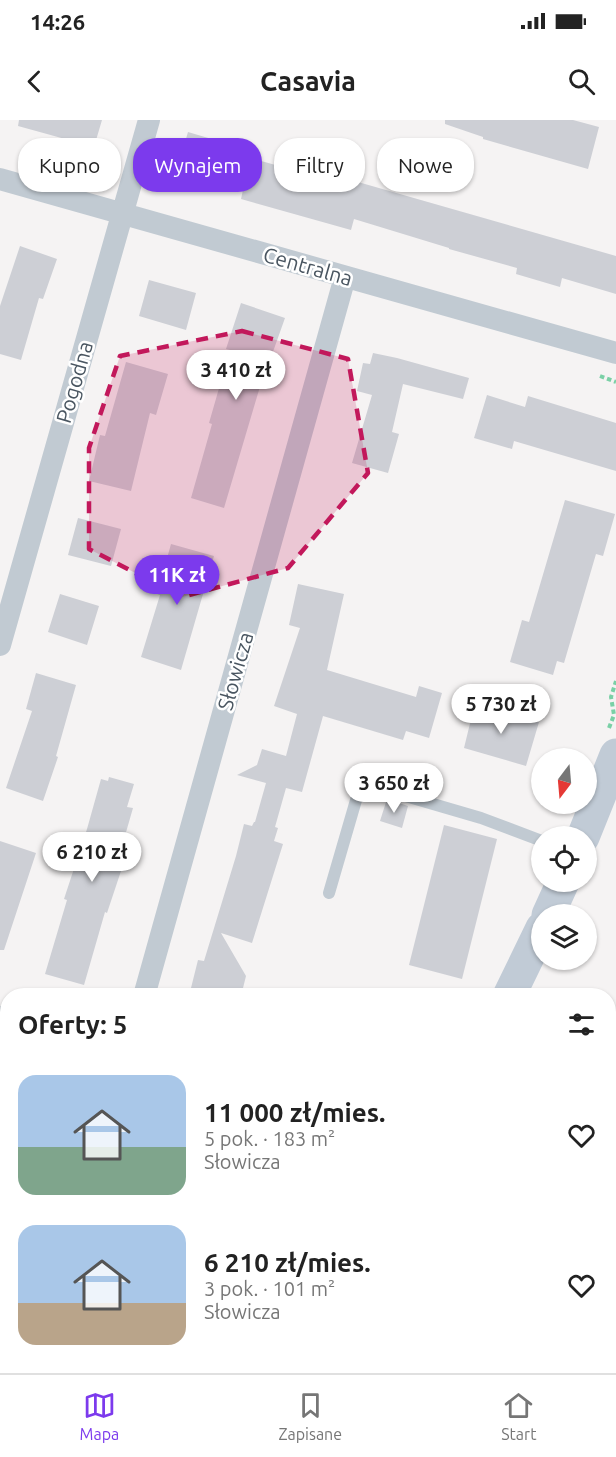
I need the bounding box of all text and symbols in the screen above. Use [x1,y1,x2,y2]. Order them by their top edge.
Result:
text: 14:26 [30,9,85,34]
icon: back [18,65,51,98]
icon: search [565,65,598,98]
text: Casavia [260,66,356,96]
chip: Kupno [18,138,121,192]
chip: Wynajem [133,138,262,192]
chip: Filtry [274,138,365,192]
chip: Nowe [377,138,474,192]
street label: Centralna [261,242,355,290]
street label: Pogodna [51,338,97,426]
pin: 3 410 zł [174,350,298,401]
text: 3 410 zł [200,358,272,381]
pin: 11K zł [128,555,226,606]
text: 11K zł [148,563,206,586]
street label: Słowicza [212,629,258,713]
pin: 5 730 zł [439,684,563,735]
text: 5 730 zł [465,692,537,715]
north arrow [531,748,597,814]
map controls [531,748,597,970]
pin: 3 650 zł [332,763,456,814]
text: 3 650 zł [358,771,430,794]
button: locate [531,826,597,892]
pin: 6 210 zł [30,832,154,883]
text: 6 210 zł [56,840,128,863]
button: layers [531,904,597,970]
icon: filters [565,1008,598,1041]
text: Oferty: 5 [18,1010,127,1039]
text: 11 000 zł/mies. [204,1098,385,1127]
icon: home [66,1099,138,1171]
icon: heart [565,1119,598,1152]
text: 5 pok. · 183 m² [204,1127,335,1150]
text: Słowicza [204,1150,281,1173]
text: 6 210 zł/mies. [204,1248,371,1277]
icon: home [66,1249,138,1321]
icon: heart [565,1269,598,1302]
text: 3 pok. · 101 m² [204,1277,335,1300]
text: Słowicza [204,1300,281,1323]
tab: Mapa [80,1389,119,1443]
tab: Zapisane [278,1389,342,1443]
tab: Start [501,1389,536,1443]

